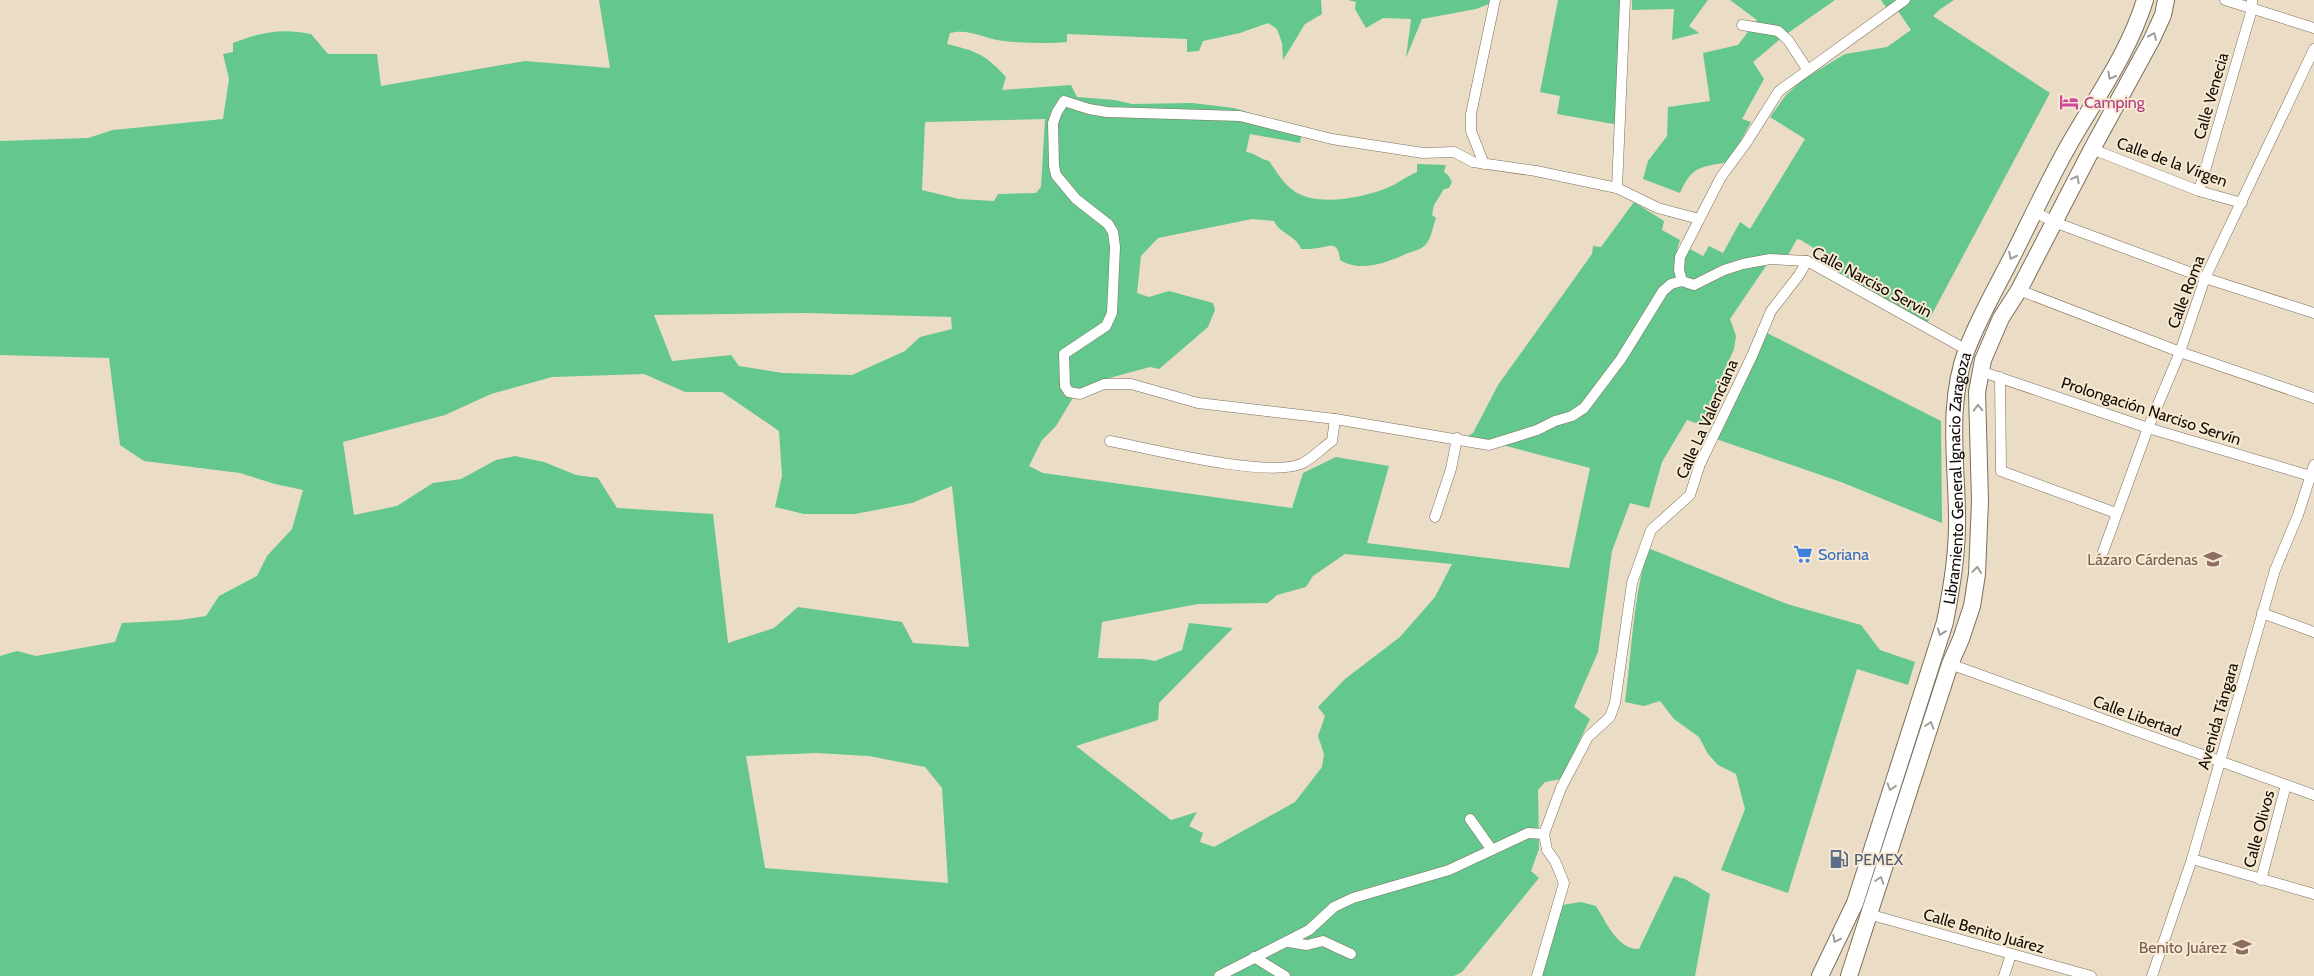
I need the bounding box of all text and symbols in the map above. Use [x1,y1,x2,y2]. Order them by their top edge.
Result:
one-way arrow [2147,32,2158,41]
street label: Calle Venecia [2190,50,2233,142]
one-way arrow [2107,70,2117,79]
hotel icon: Camping [2058,91,2080,113]
place label: Camping [2084,93,2146,112]
street label: Calle de la Vírgen [2114,133,2230,191]
one-way arrow [2070,175,2080,184]
street label: Calle Narciso Servin [1809,242,1935,322]
one-way arrow [2008,251,2019,260]
street label: Calle Roma [2163,253,2209,331]
street label: Libramiento General Ignacio Zaragoza [1939,349,1975,606]
street label: Calle La Valenciana [1672,356,1742,482]
street label: Prolongación Narciso Servín [2059,373,2243,449]
one-way arrow [1973,404,1983,412]
supermarket icon: Soriana [1792,543,1814,565]
place label: Soriana [1818,545,1869,564]
school or university icon: Lázaro Cárdenas [2202,548,2224,570]
place label: Lázaro Cárdenas [2087,550,2198,569]
one-way arrow [1971,566,1982,574]
one-way arrow [1937,627,1947,636]
street label: Avenida Tángara [2194,660,2242,772]
street label: Calle Libertad [2090,691,2184,741]
one-way arrow [1924,721,1934,730]
one-way arrow [1887,782,1897,790]
street label: Calle Olivos [2240,788,2279,870]
fuel station icon: PEMEX [1828,848,1850,870]
place label: PEMEX [1854,850,1904,869]
one-way arrow [1874,876,1884,884]
street label: Calle Benito Juárez [1921,905,2047,958]
one-way arrow [1832,934,1842,943]
school or university icon: Benito Juárez [2231,936,2253,958]
place label: Benito Juárez [2139,938,2227,957]

